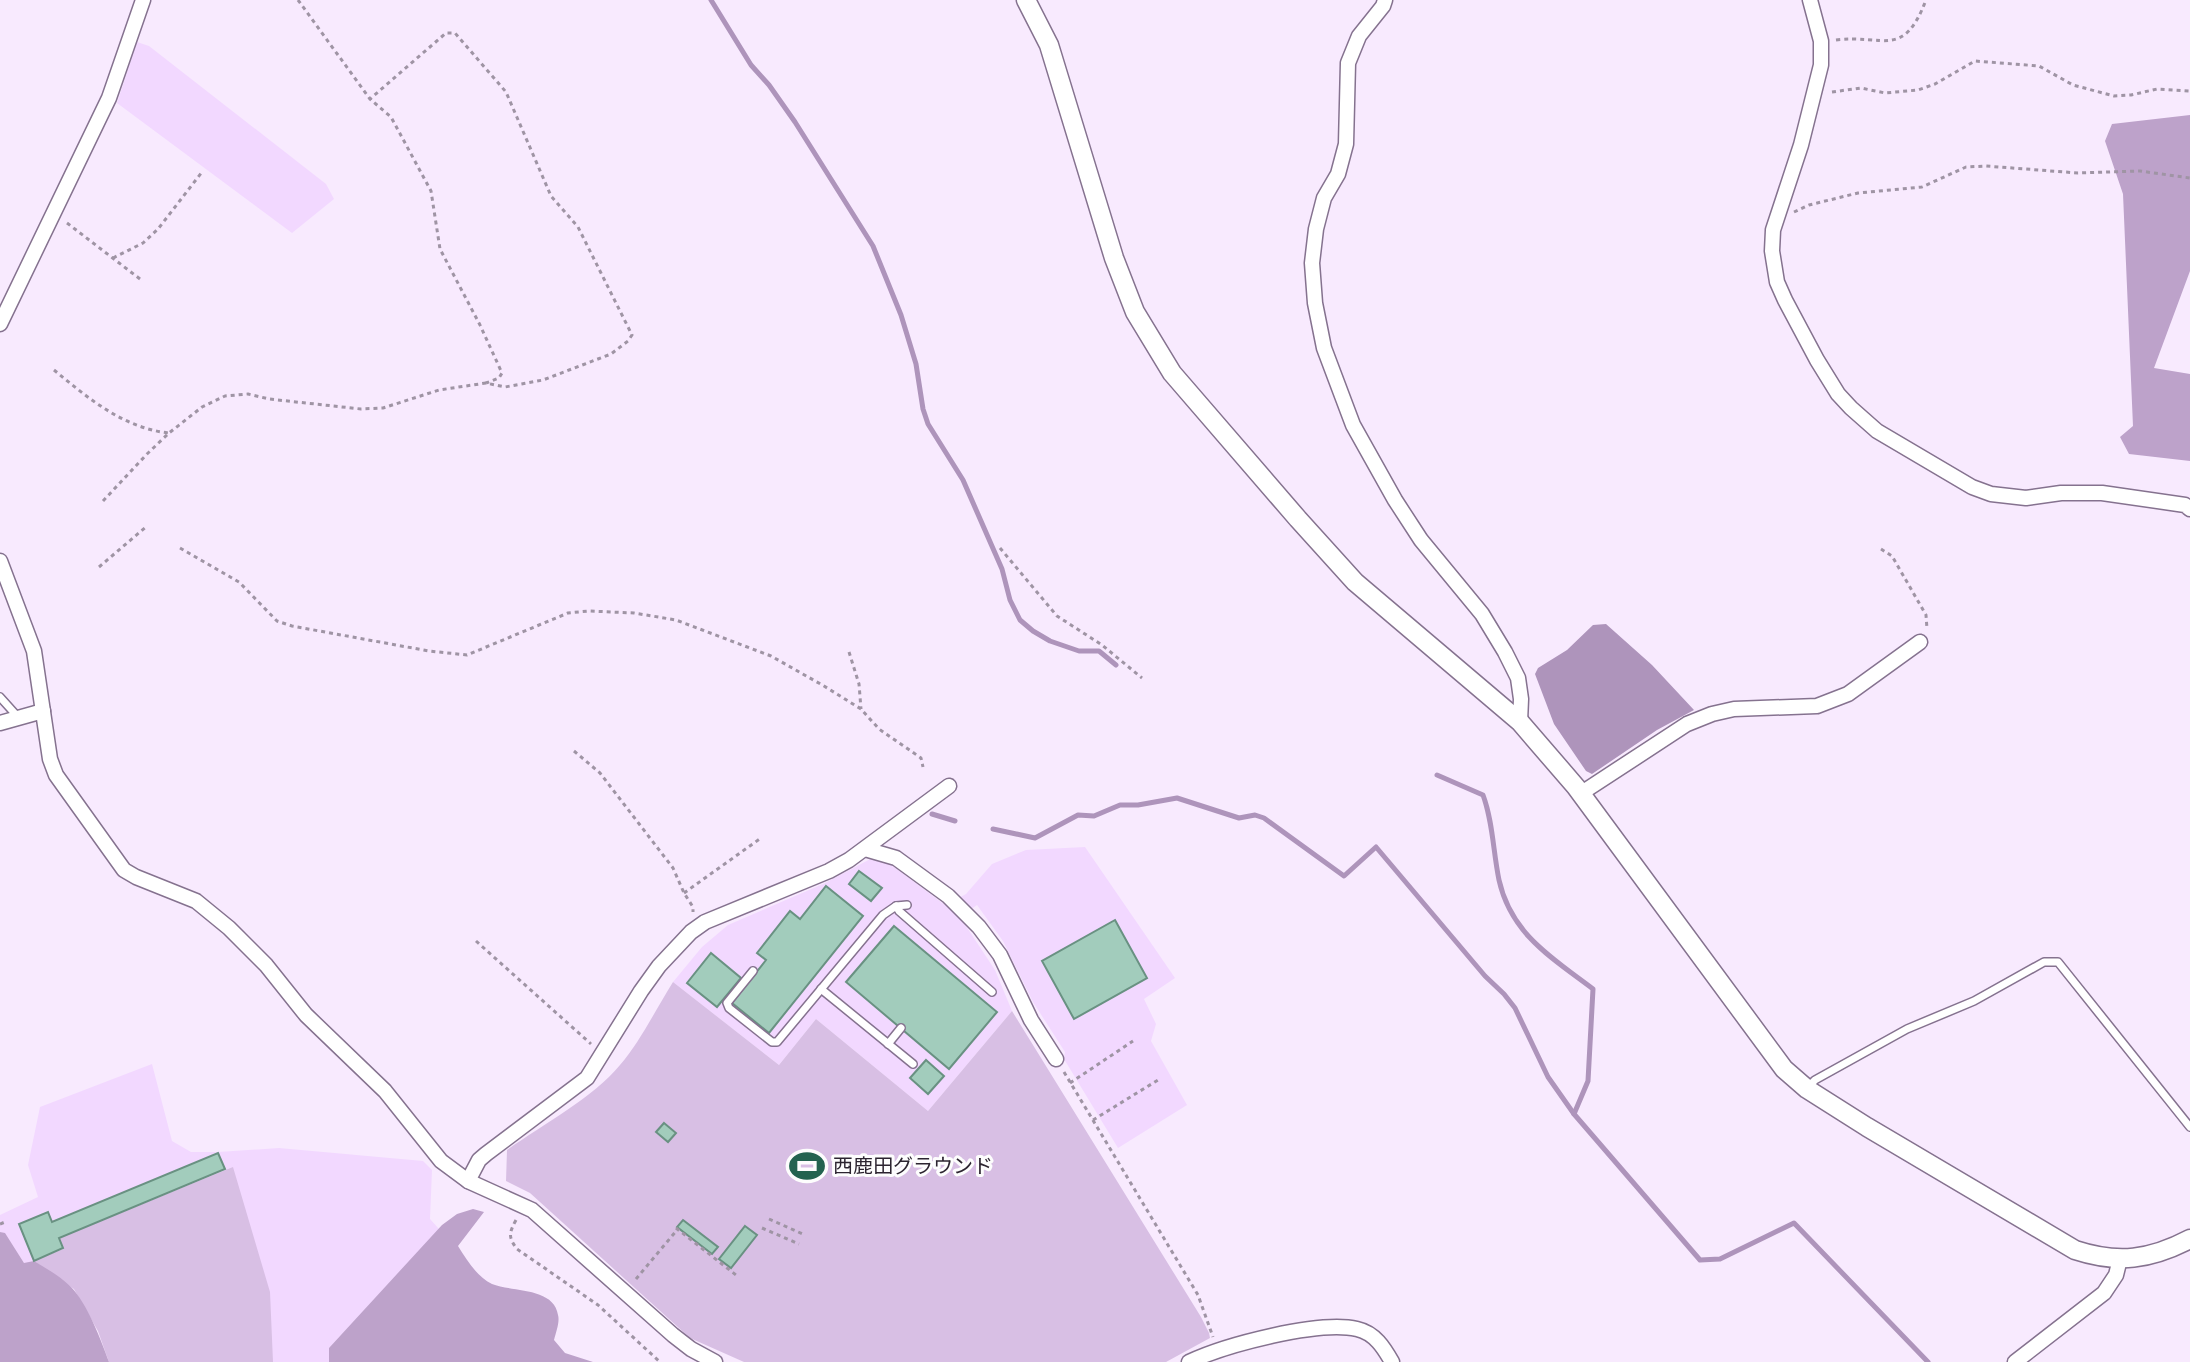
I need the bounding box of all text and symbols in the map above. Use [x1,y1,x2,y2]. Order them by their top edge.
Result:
sports icon: 西鹿田グラウンド [788,1147,826,1185]
place label: 西鹿田グラウンド [833,1153,993,1180]

